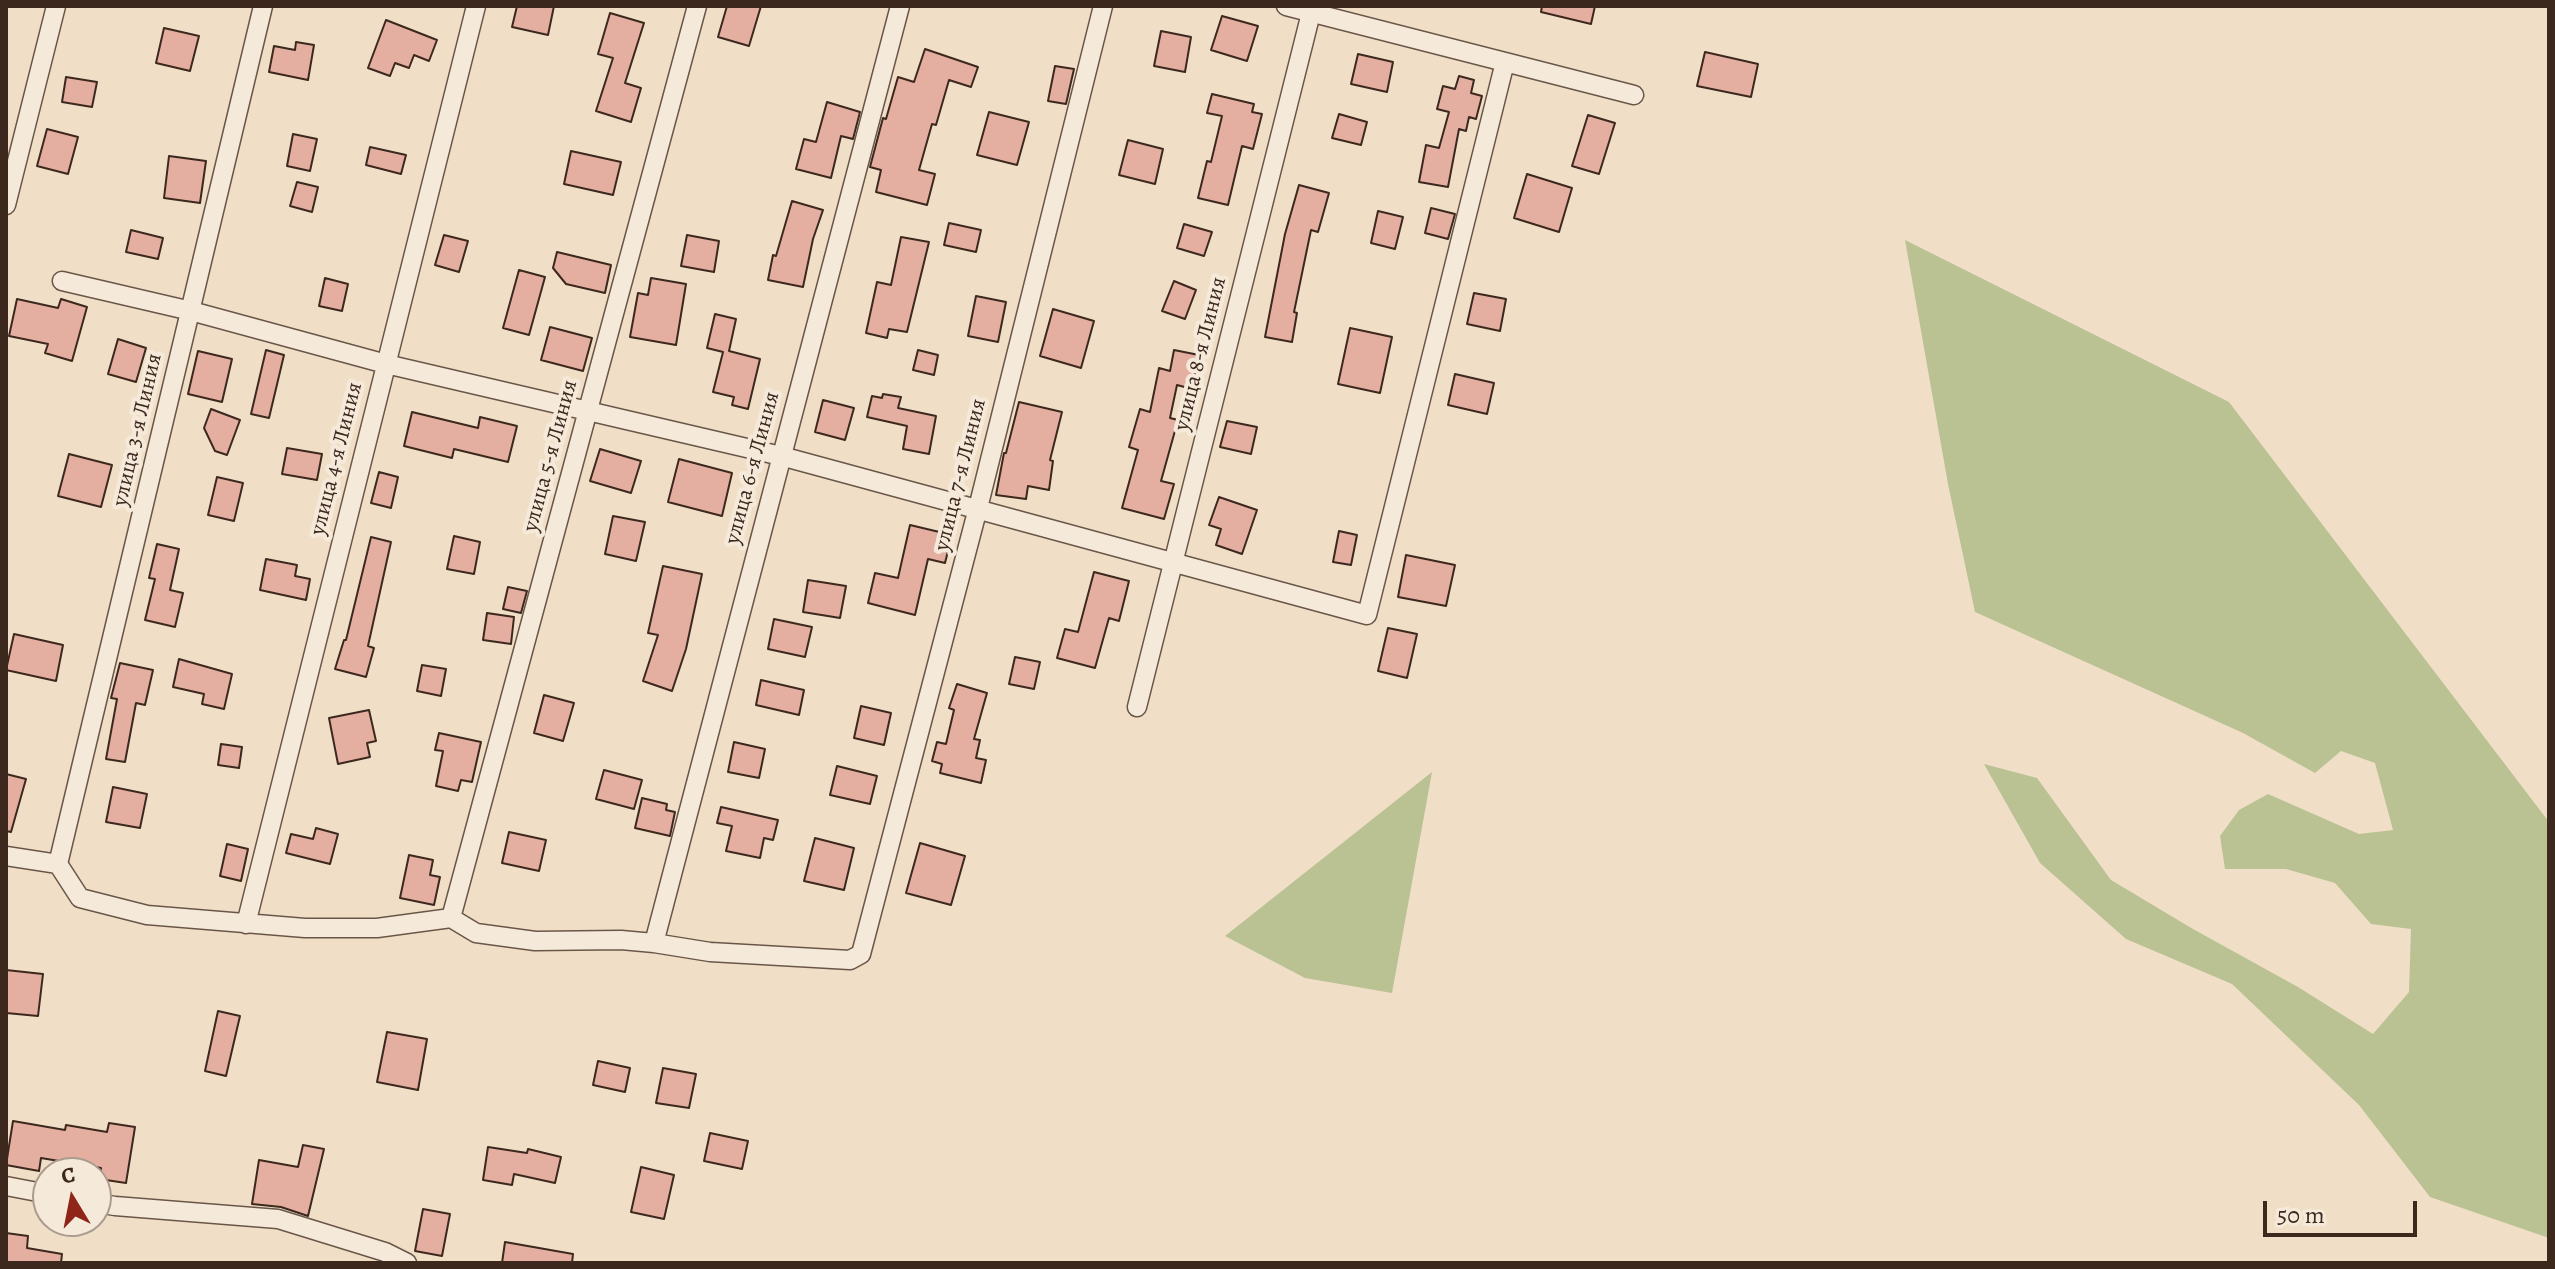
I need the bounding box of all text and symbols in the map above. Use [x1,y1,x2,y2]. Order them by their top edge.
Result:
street label: улица 8-я Линия [1169,274,1233,434]
street label: улица 3-я Линия [108,351,168,509]
street label: улица 5-я Линия [518,377,584,535]
street label: улица 4-я Линия [305,380,369,538]
street label: улица 6-я Линия [720,389,786,547]
street label: улица 7-я Линия [929,396,993,554]
north arrow [32,1157,112,1237]
text: С [59,1159,77,1191]
scale bar [2267,1185,2421,1235]
text: 50 m [2277,1199,2325,1231]

